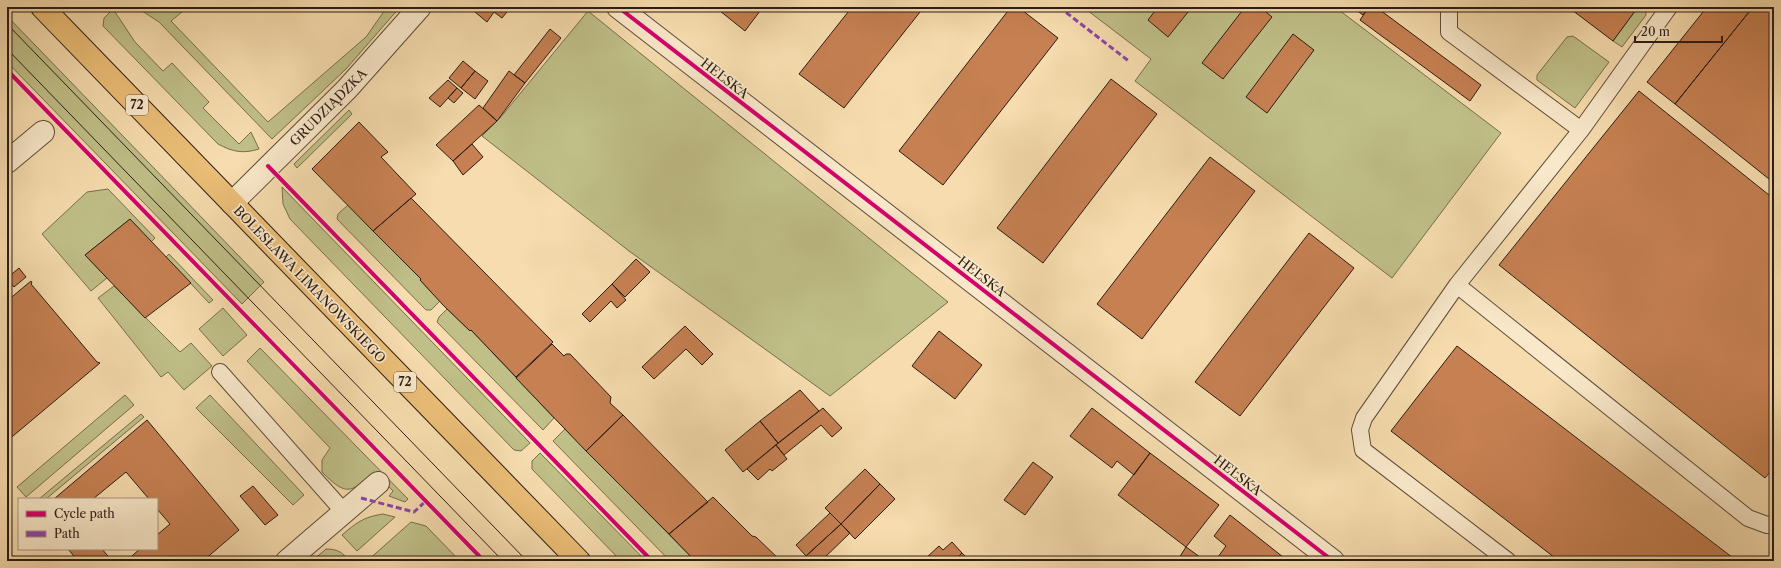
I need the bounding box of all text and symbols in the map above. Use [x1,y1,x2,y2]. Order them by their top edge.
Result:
scale bar [1635,18,1722,44]
text: 20 m [1641,24,1670,39]
street label: HELSKA [698,54,752,102]
street label: GRUDZIĄDZKA [286,65,370,149]
road number: 72 [126,95,148,115]
street label: BOLESŁAWA LIMANOWSKIEGO [231,202,390,366]
street label: HELSKA [955,252,1009,300]
road number: 72 [394,372,416,392]
street label: HELSKA [1211,451,1265,499]
legend [18,498,158,550]
text: Cycle path [54,506,115,521]
text: Path [54,526,80,541]

